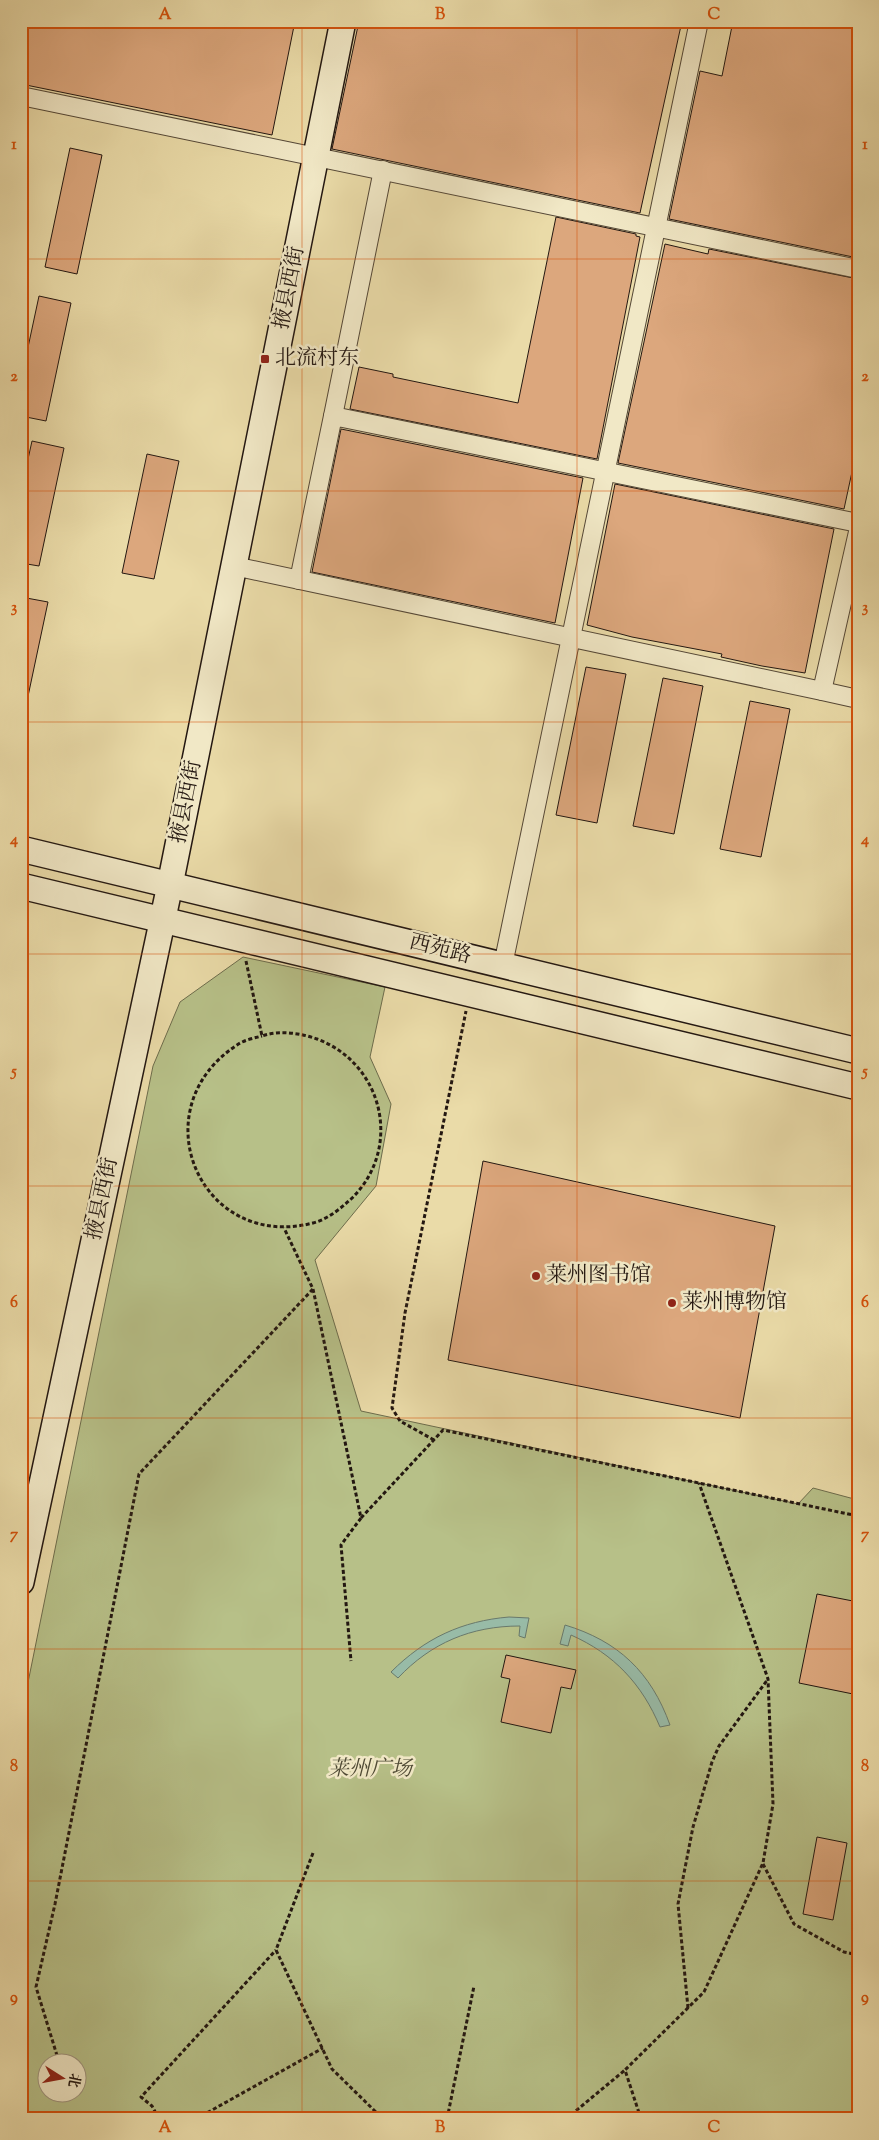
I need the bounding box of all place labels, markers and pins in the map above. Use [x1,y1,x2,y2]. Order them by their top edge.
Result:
place label: 北流村东 [275,344,359,374]
marker: 北流村东 [259,353,271,365]
place label: 莱州图书馆 [546,1261,651,1291]
marker: 莱州图书馆 [530,1270,542,1282]
place label: 莱州博物馆 [682,1288,787,1318]
marker: 莱州博物馆 [666,1297,678,1309]

